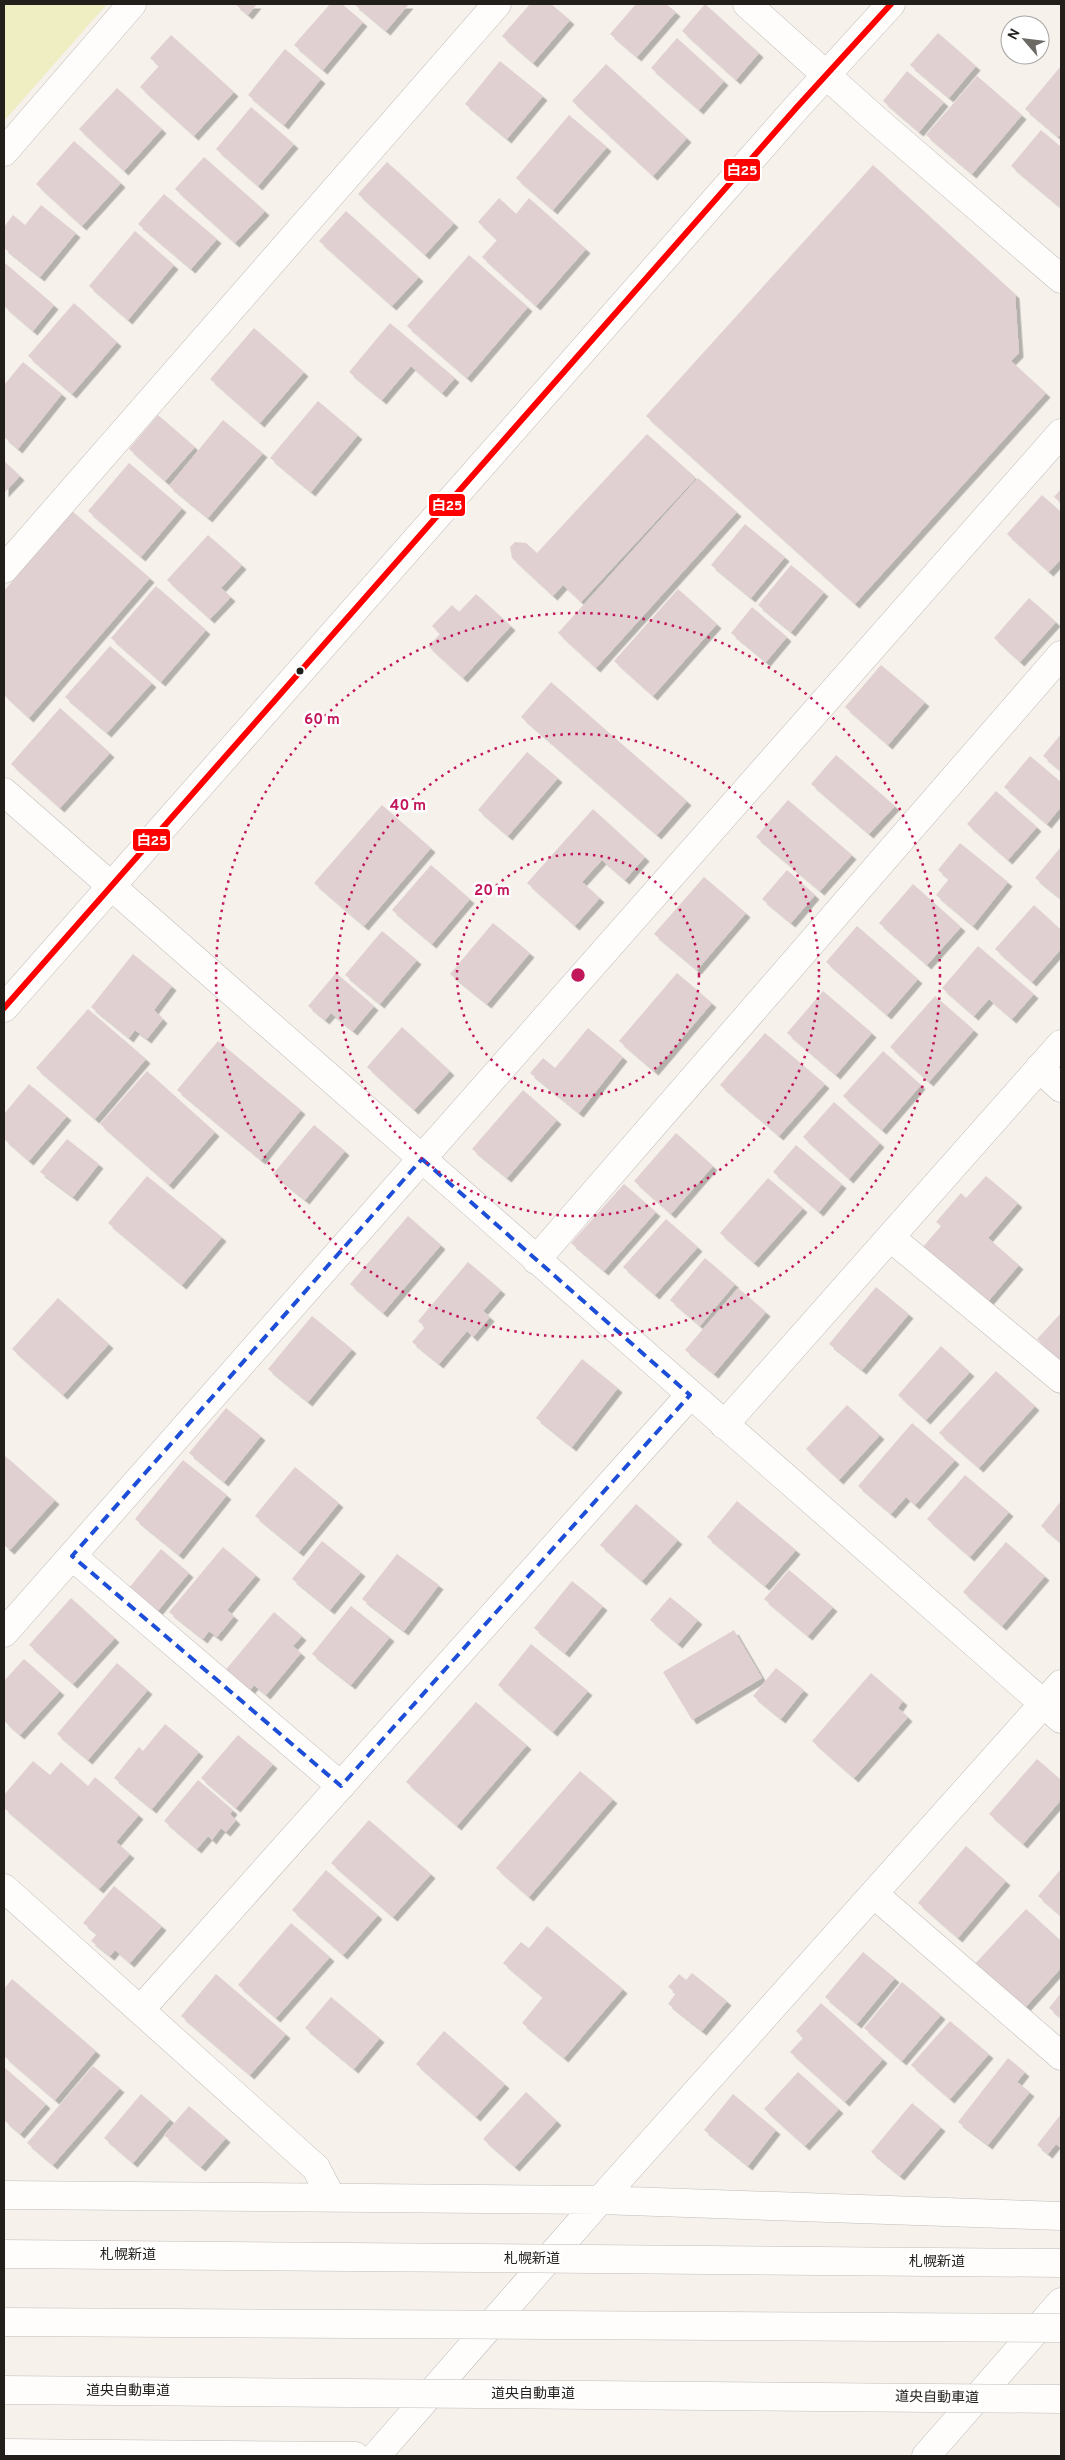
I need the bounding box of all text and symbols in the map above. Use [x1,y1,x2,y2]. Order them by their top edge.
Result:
north arrow [1000,15,1050,65]
text: N [1005,26,1025,43]
line badge: 白25 [723,158,761,182]
text: 白25 [726,163,758,180]
line badge: 白25 [428,493,466,517]
text: 白25 [431,498,463,515]
unlabelled marker [295,666,305,676]
text: 60 m [304,711,340,730]
text: 40 m [390,797,426,816]
line badge: 白25 [132,828,171,852]
text: 白25 [136,833,168,850]
text: 20 m [474,882,510,901]
centre of rings [569,966,587,984]
street label: 札幌新道 [100,2247,156,2264]
street label: 札幌新道 [504,2251,560,2268]
street label: 札幌新道 [909,2254,965,2271]
street label: 道央自動車道 [86,2383,170,2400]
street label: 道央自動車道 [491,2386,575,2403]
street label: 道央自動車道 [895,2389,979,2407]

